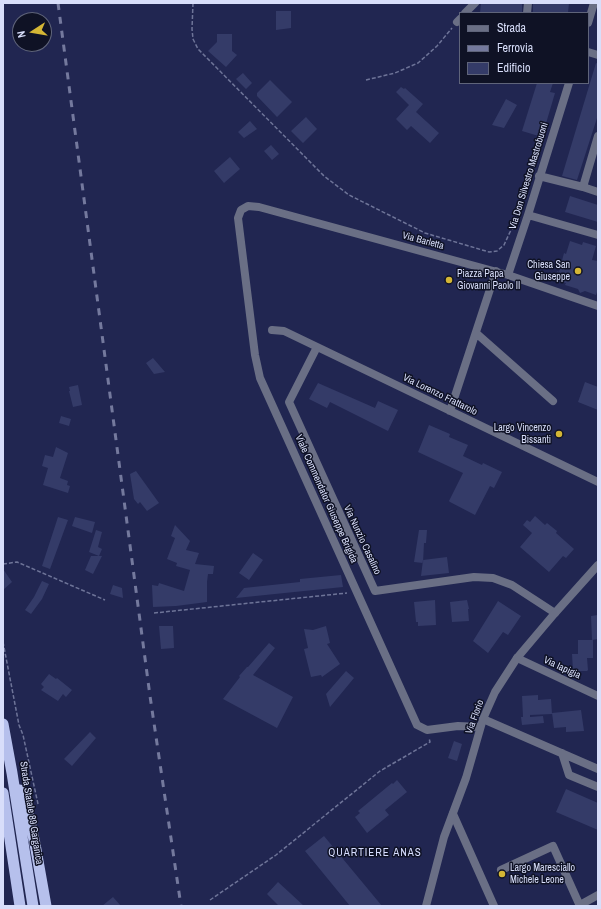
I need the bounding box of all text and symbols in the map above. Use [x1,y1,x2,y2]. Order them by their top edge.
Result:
north arrow [12,12,52,52]
legend [459,12,589,84]
text: Strada [497,20,526,36]
text: N [14,30,29,39]
text: Ferrovia [497,40,533,56]
text: Edificio [497,60,530,76]
street label: Via Don Silvestro Mastrobuoni [507,121,551,231]
street label: Via Barletta [401,230,445,252]
place label: Chiesa San Giuseppe [527,259,570,282]
marker: Chiesa San Giuseppe [573,266,583,276]
place label: Piazza Papa Giovanni Paolo II [457,268,520,292]
marker: Piazza Papa Giovanni Paolo II [444,275,454,285]
street label: Via Lorenzo Frattarolo [401,372,479,418]
place label: Largo Vincenzo Bissanti [494,422,551,446]
marker: Largo Vincenzo Bissanti [554,429,564,439]
street label: Viale Commendator Giuseppe Brigida [292,433,360,565]
street label: Via Nunzio Casalino [341,503,383,577]
street label: Via Iapigia [542,654,582,682]
street label: Via Florio [463,698,487,736]
street label: Strada Statale 89 Garganica [17,761,45,865]
district label: QUARTIERE ANAS [328,846,422,860]
place label: Largo Maresciallo Michele Leone [510,862,575,886]
marker: Largo Maresciallo Michele Leone [497,869,507,879]

